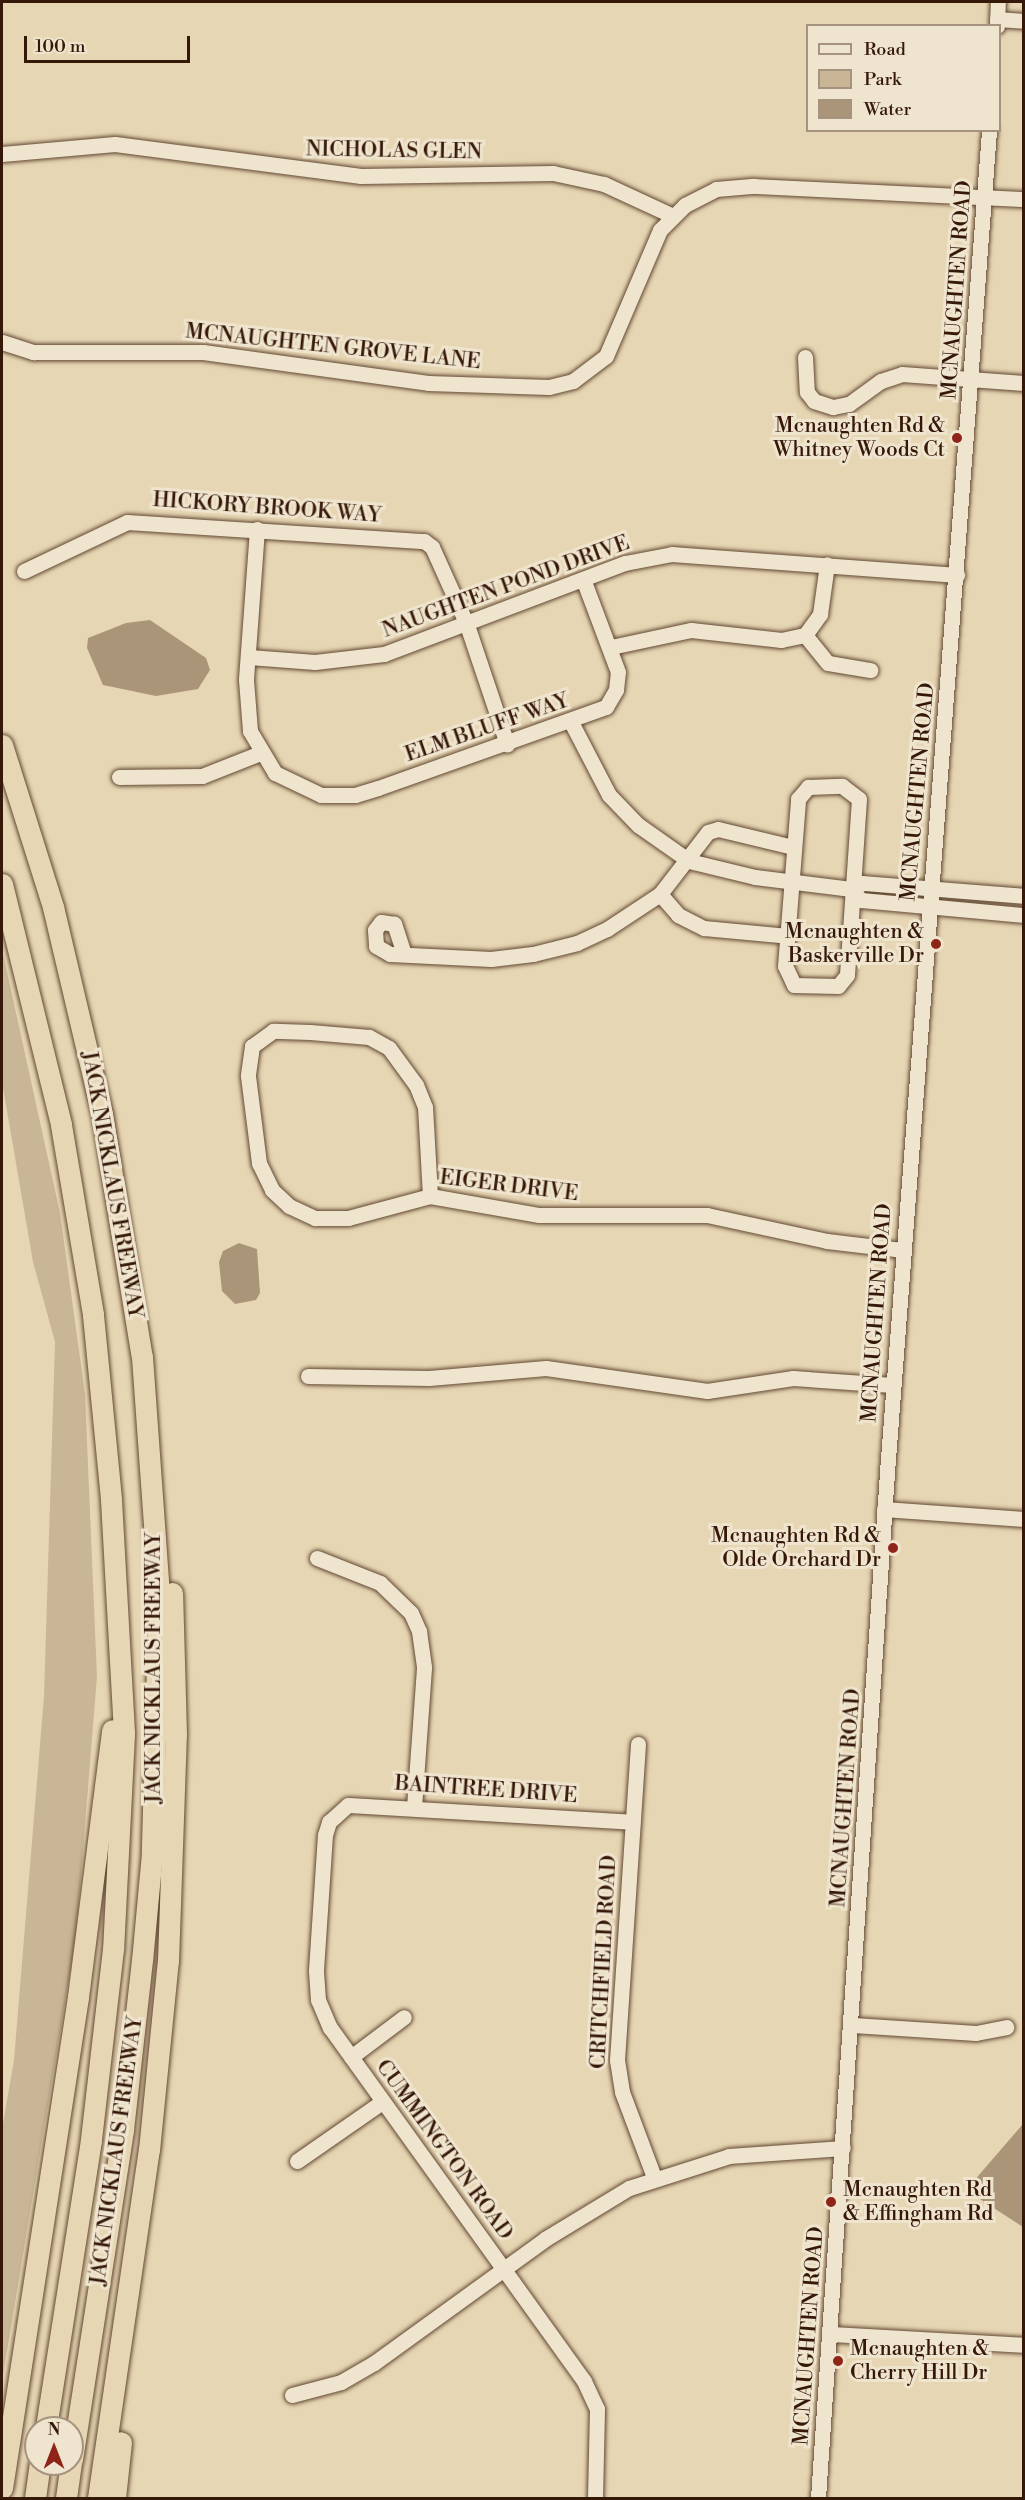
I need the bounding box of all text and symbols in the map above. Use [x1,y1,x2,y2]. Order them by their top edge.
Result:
scale bar [27,24,194,62]
legend [806,24,1001,132]
text: 100 m [35,35,86,58]
text: Road [864,38,906,61]
text: Park [864,68,901,91]
text: Water [864,98,911,121]
street label: NICHOLAS GLEN [306,137,482,165]
street label: MCNAUGHTEN ROAD [937,180,977,400]
street label: MCNAUGHTEN GROVE LANE [184,319,482,375]
place label: Mcnaughten Rd & Whitney Woods Ct [773,413,945,463]
marker: Mcnaughten Rd & Whitney Woods Ct [950,431,964,445]
street label: HICKORY BROOK WAY [152,487,382,529]
street label: NAUGHTEN POND DRIVE [379,531,633,643]
street label: MCNAUGHTEN ROAD [896,682,940,902]
street label: ELM BLUFF WAY [402,688,572,768]
place label: Mcnaughten & Baskerville Dr [785,919,924,969]
marker: Mcnaughten & Baskerville Dr [929,937,943,951]
street label: JACK NICKLAUS FREEWAY [76,1049,148,1321]
street label: EIGER DRIVE [438,1165,580,1207]
street label: MCNAUGHTEN ROAD [857,1203,897,1423]
place label: Mcnaughten Rd & Olde Orchard Dr [711,1523,881,1573]
street label: JACK NICKLAUS FREEWAY [141,1532,167,1804]
marker: Mcnaughten Rd & Olde Orchard Dr [886,1541,900,1555]
street label: MCNAUGHTEN ROAD [826,1688,866,1908]
street label: BAINTREE DRIVE [394,1771,578,1809]
street label: CRITCHFIELD ROAD [586,1854,622,2070]
street label: JACK NICKLAUS FREEWAY [86,2015,148,2287]
street label: CUMMINGTON ROAD [370,2055,518,2245]
place label: Mcnaughten Rd & Effingham Rd [843,2177,993,2227]
marker: Mcnaughten Rd & Effingham Rd [824,2195,838,2209]
street label: MCNAUGHTEN ROAD [789,2226,829,2446]
place label: Mcnaughten & Cherry Hill Dr [850,2336,989,2386]
marker: Mcnaughten & Cherry Hill Dr [831,2354,845,2368]
north arrow [24,2416,84,2476]
text: N [48,2420,60,2440]

